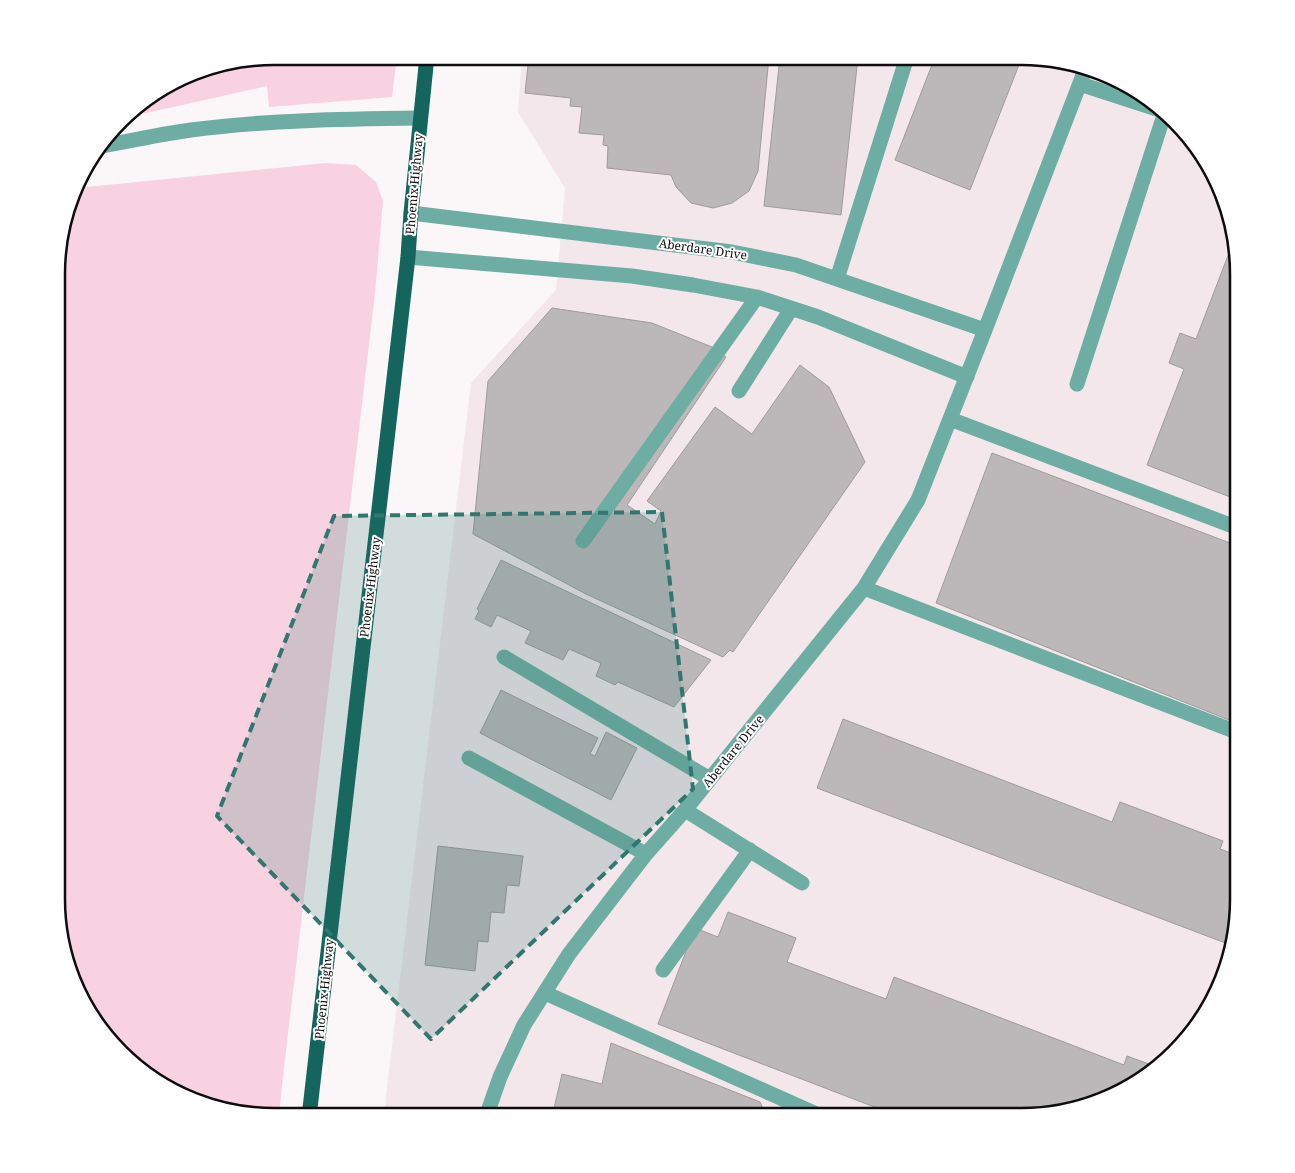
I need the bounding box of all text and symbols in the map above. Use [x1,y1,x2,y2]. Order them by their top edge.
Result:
street label: Phoenix Highway [401,133,427,235]
street label: Aberdare Drive [658,234,748,264]
street label: Phoenix Highway [355,536,385,638]
street label: Aberdare Drive [698,711,768,791]
street label: Phoenix Highway [310,938,338,1040]

